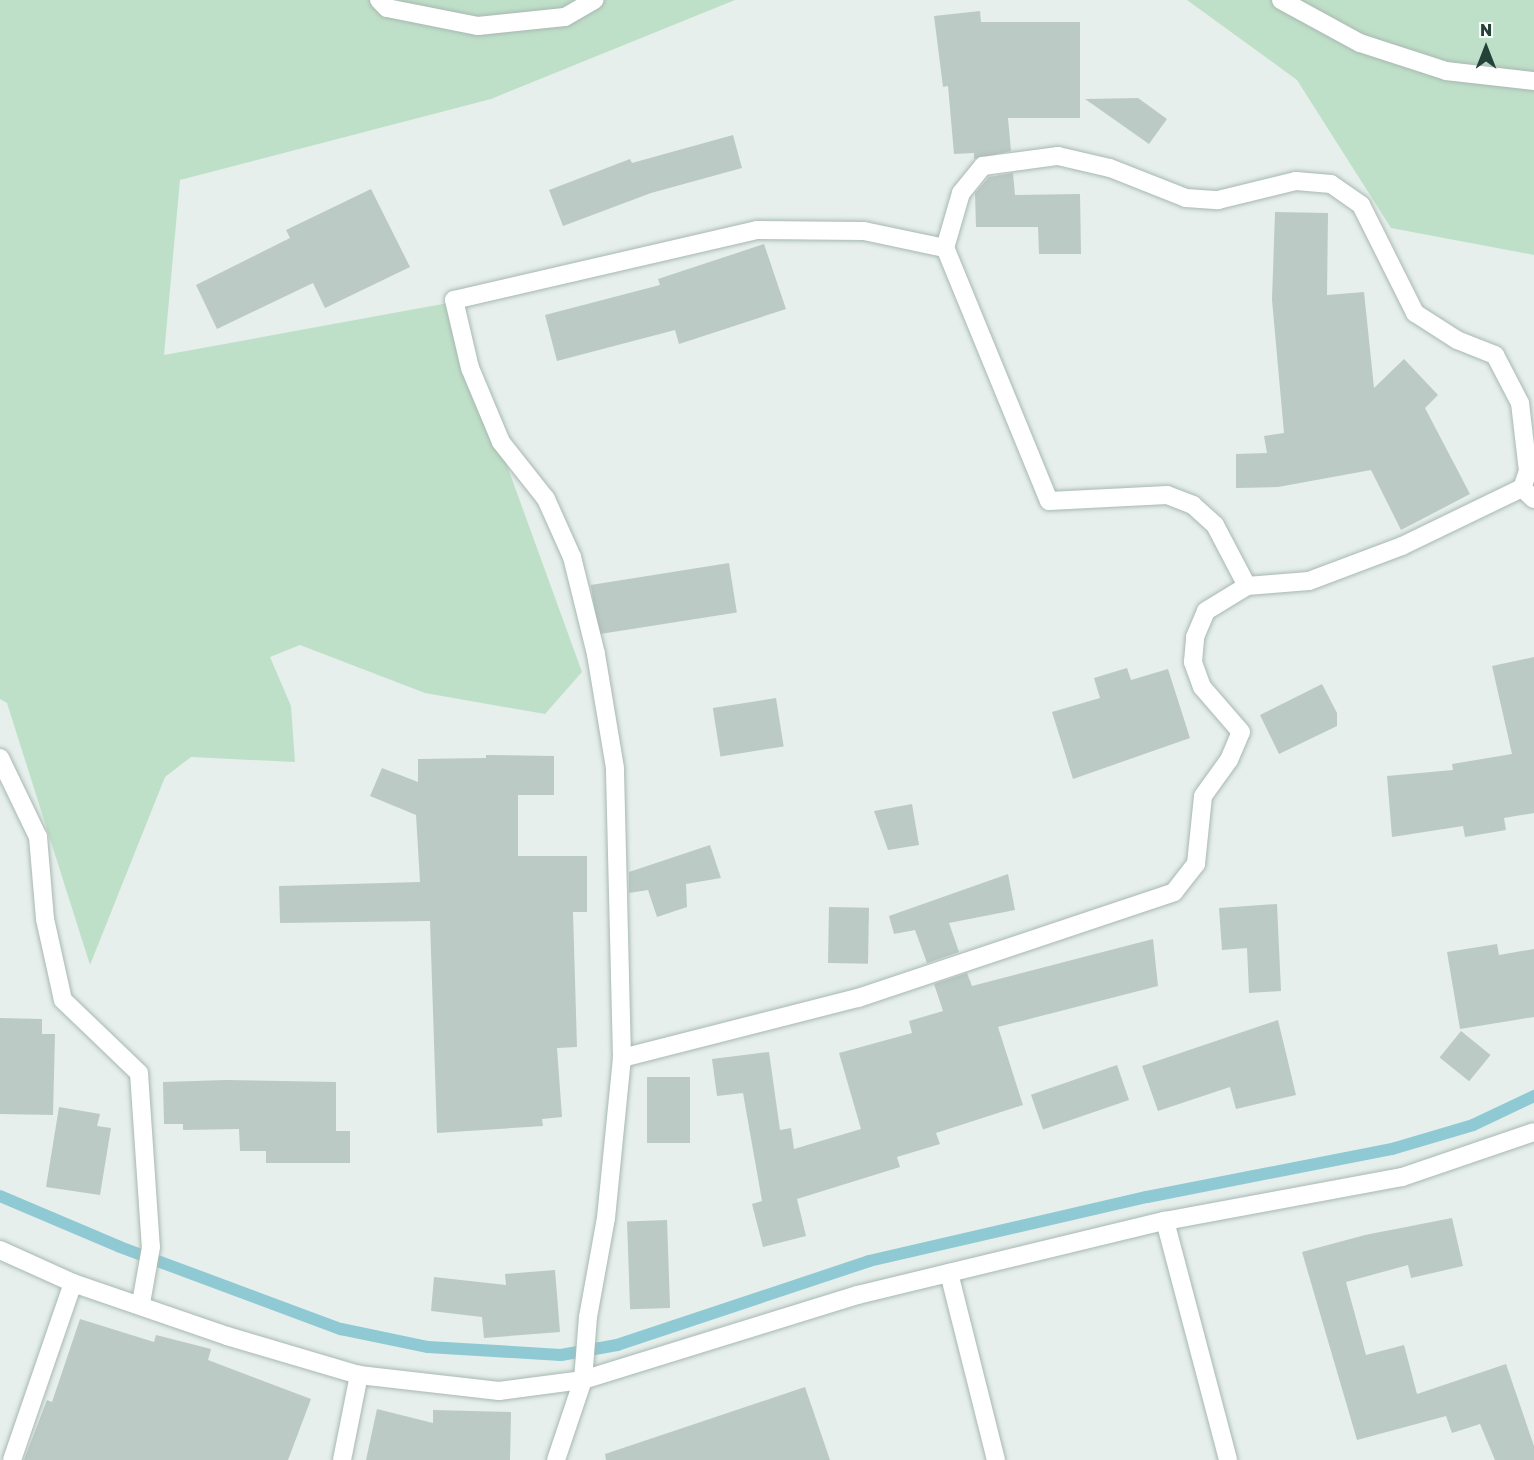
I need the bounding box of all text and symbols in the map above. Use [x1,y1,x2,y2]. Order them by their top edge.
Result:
north arrow [1456,18,1516,78]
text: N [1480,20,1492,40]

